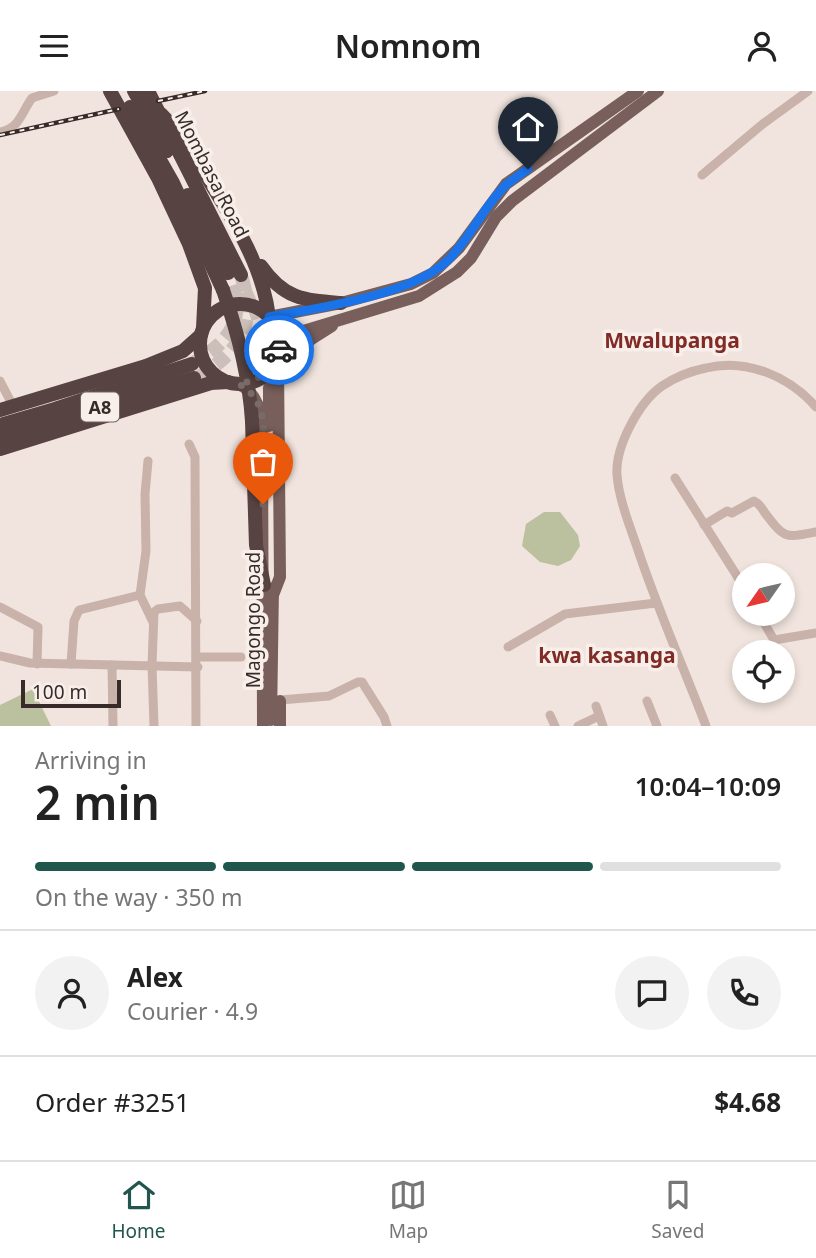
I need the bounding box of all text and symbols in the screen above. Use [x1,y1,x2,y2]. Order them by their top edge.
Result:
text: Nomnom [335,24,481,67]
icon: menu [35,27,73,65]
icon: person [743,27,781,65]
pin [498,97,558,169]
street label: Mombasa Road [169,106,255,242]
icon: home [509,108,547,146]
courier [244,315,314,385]
district label: Mwalupanga [604,326,740,354]
icon: car [260,331,298,369]
road number: A8 [81,393,119,421]
pin [233,432,293,504]
icon: bag [244,443,282,481]
street label: Magongo Road [240,552,266,688]
north arrow [732,563,794,627]
map controls [732,563,795,703]
button: locate [732,640,795,703]
district label: kwa kasanga [538,641,676,669]
scale bar [21,677,121,709]
text: 100 m [32,679,87,705]
text: Arriving in [35,744,147,776]
text: 10:04–10:09 [635,768,781,804]
text: 2 min [35,771,160,833]
text: On the way · 350 m [35,881,242,913]
button: person [35,956,109,1030]
button: chat [615,956,689,1030]
button: phone [707,956,781,1030]
text: Alex [127,959,183,995]
text: Courier · 4.9 [127,995,258,1027]
text: Order #3251 [35,1084,190,1120]
text: $4.68 [714,1084,781,1120]
tab: Home [112,1176,166,1244]
tab: Map [389,1176,428,1244]
tab: Saved [651,1176,704,1244]

